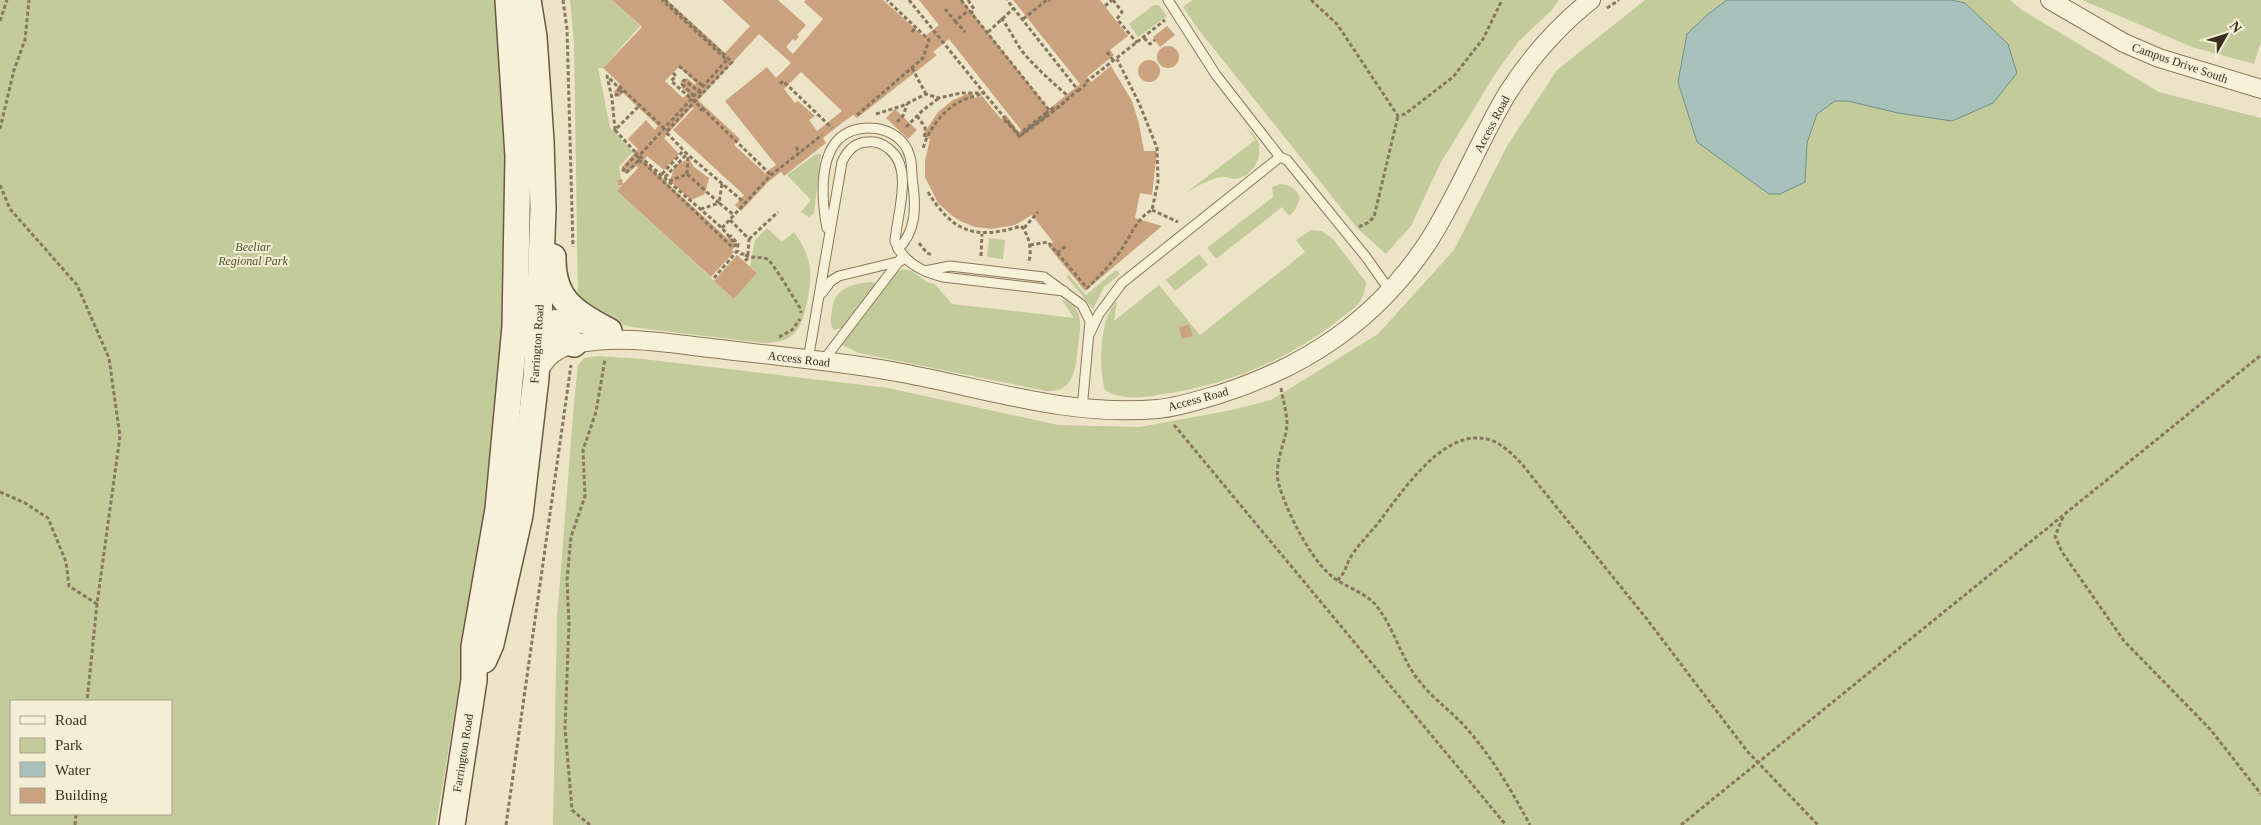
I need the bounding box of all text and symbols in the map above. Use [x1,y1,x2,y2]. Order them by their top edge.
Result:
north arrow [2201,10,2251,60]
text: N [2227,18,2245,36]
street label: Campus Drive South [2130,40,2230,86]
street label: Access Road [1471,93,1513,155]
park label: Beeliar Regional Park [217,240,288,268]
street label: Farrington Road [527,304,547,384]
street label: Access Road [767,348,831,370]
street label: Access Road [1166,384,1230,414]
legend [10,700,172,815]
text: Road [55,712,87,728]
street label: Farrington Road [450,713,476,793]
text: Park [55,737,83,753]
text: Water [55,762,90,778]
text: Building [55,787,108,803]

